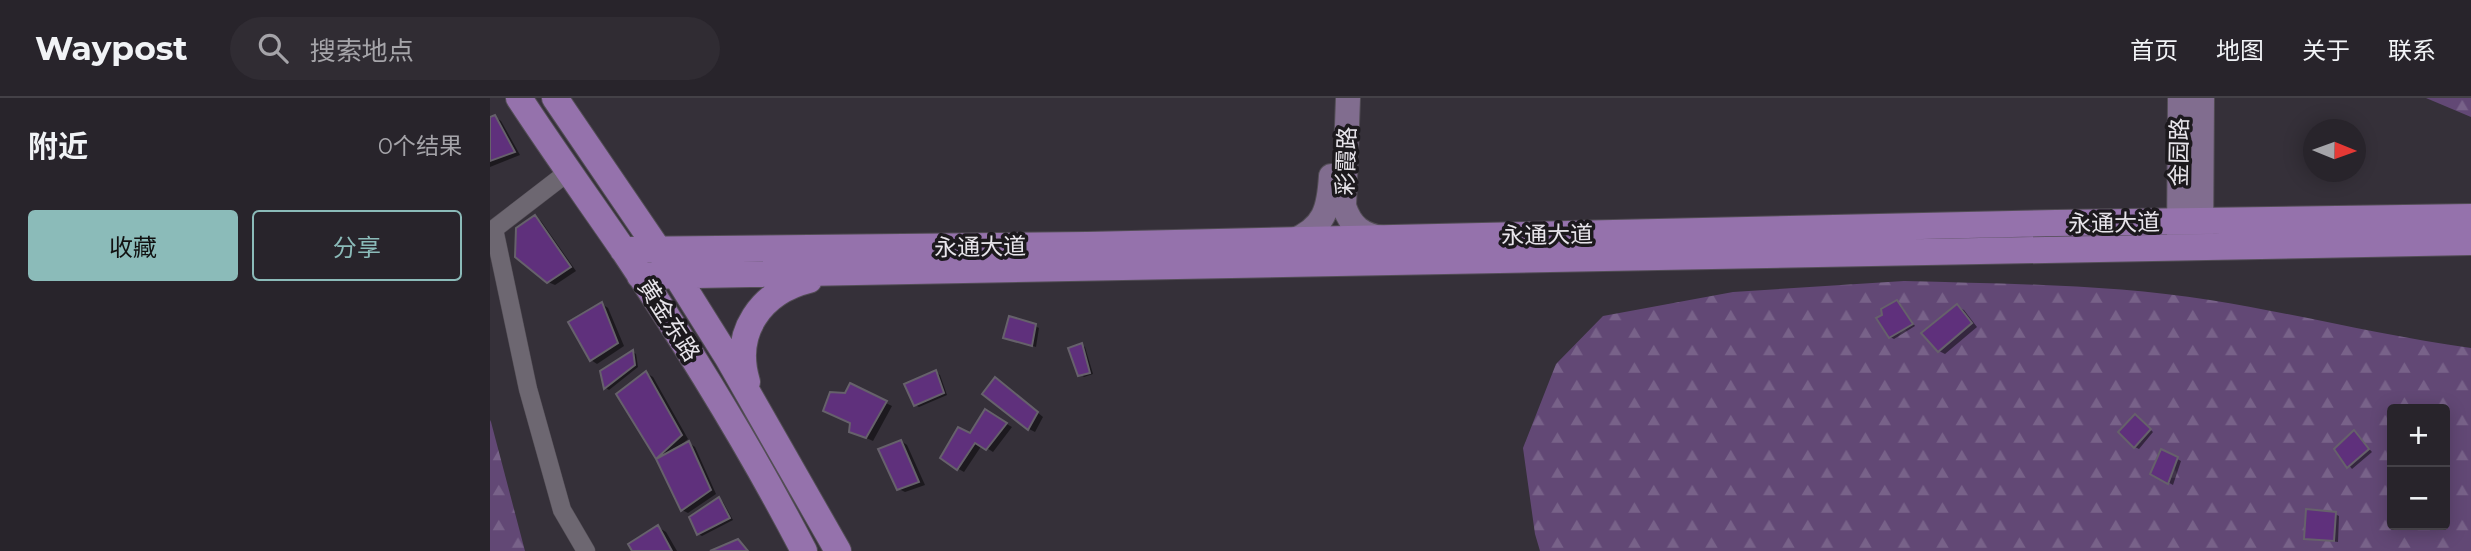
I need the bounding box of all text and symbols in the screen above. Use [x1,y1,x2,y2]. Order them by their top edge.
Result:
search box [230,17,720,80]
text: Waypost [35,28,188,68]
icon: search [254,29,292,67]
text: 搜索地点 [310,35,414,67]
text: 首页 [2130,36,2178,65]
text: 地图 [2216,36,2264,65]
text: 关于 [2302,36,2350,65]
text: 联系 [2388,36,2436,65]
street label: 金园路 [2164,117,2194,187]
north arrow [2303,119,2366,182]
street label: 彩霞路 [1331,126,1361,196]
text: 附近 [28,128,88,165]
text: 0个结果 [378,132,462,160]
street label: 永通大道 [2068,208,2160,238]
button: 收藏 [28,210,238,281]
button: 分享 [252,210,462,281]
street label: 永通大道 [1501,220,1593,250]
street label: 永通大道 [934,232,1026,262]
street label: 黄金东路 [632,274,706,366]
map controls [2387,404,2450,530]
button: + [2387,404,2450,467]
button: − [2387,467,2450,530]

